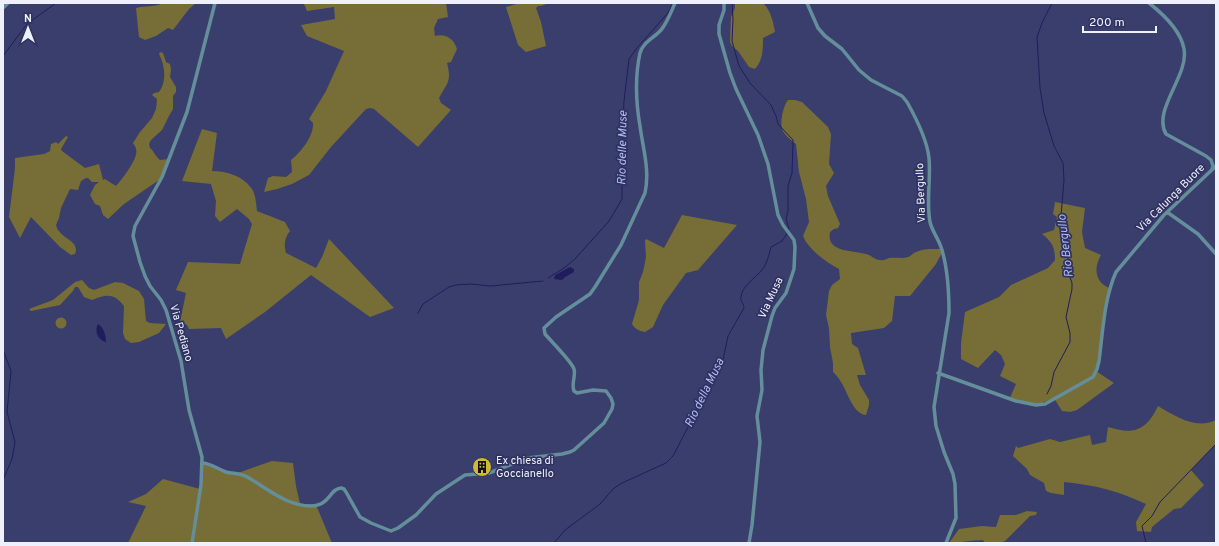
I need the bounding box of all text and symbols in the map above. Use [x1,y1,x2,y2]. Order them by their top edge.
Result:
north arrow [8,8,48,48]
scale bar [1083,8,1156,34]
text: N [24,12,32,26]
text: 200 m [1089,15,1125,31]
water label: Rio delle Muse [614,110,632,185]
street label: Via Calunga Buore [1134,161,1208,235]
street label: Via Bergullo [913,163,929,223]
water label: Rio Bergullo [1054,213,1078,278]
street label: Via Musa [755,275,787,321]
street label: Via Pediano [166,303,196,363]
water label: Rio della Musa [681,355,729,430]
place label: Ex chiesa di Goccianello [496,454,554,481]
building icon: Ex chiesa di Goccianello [471,456,493,478]

